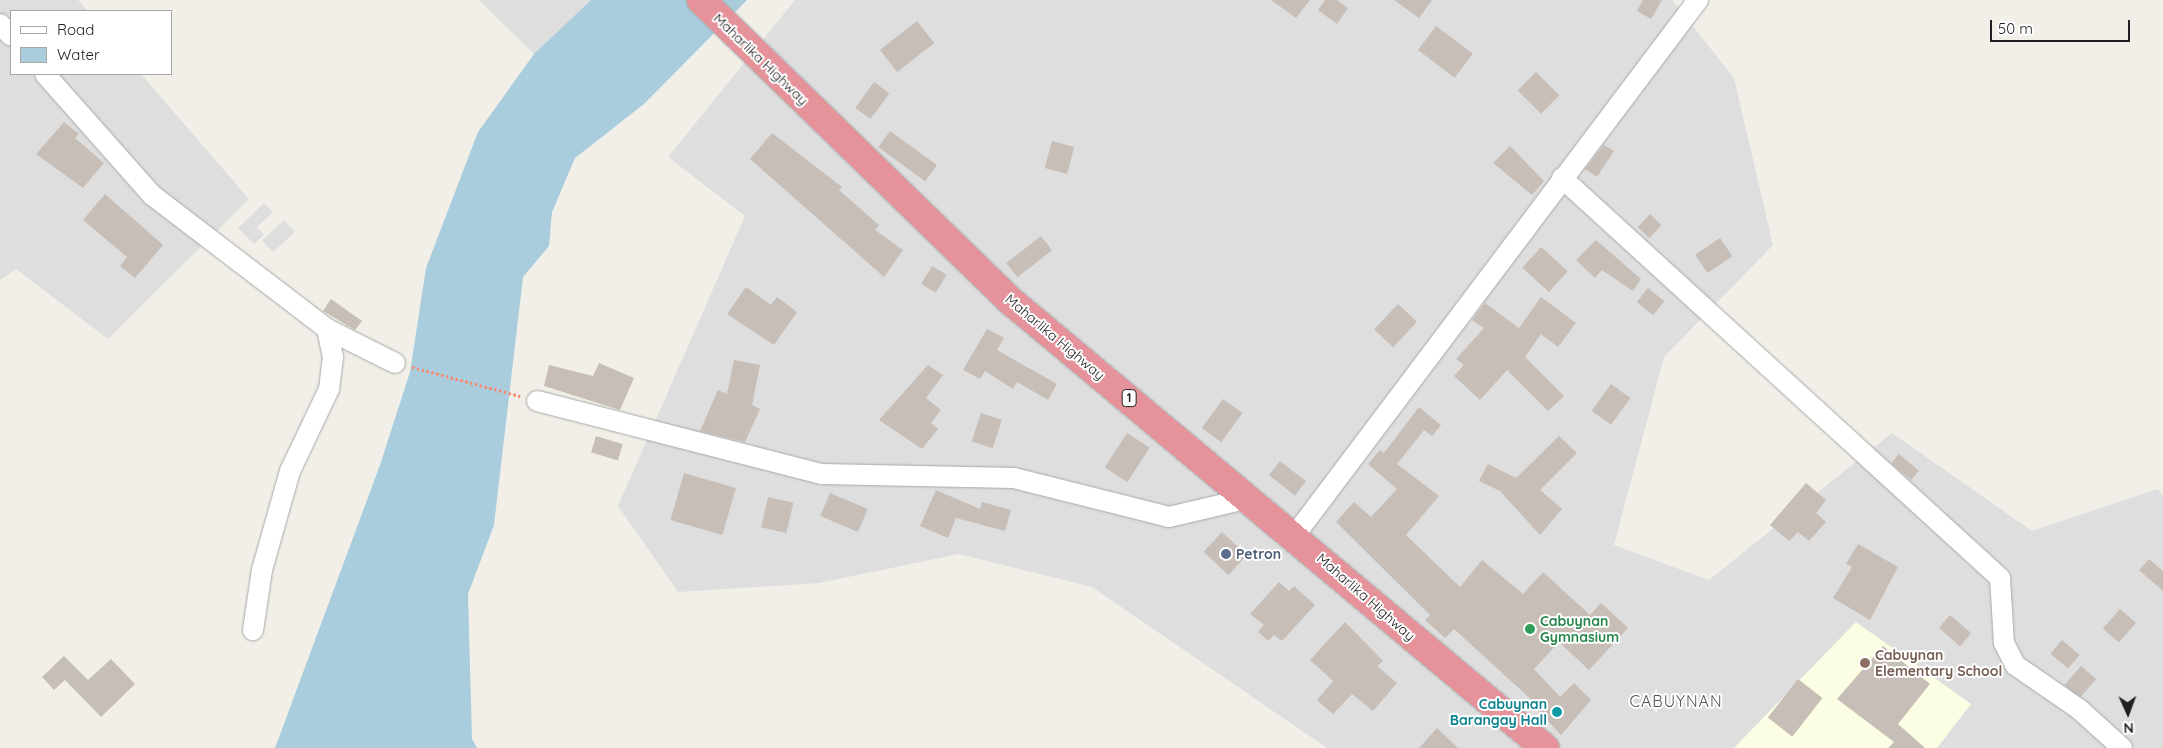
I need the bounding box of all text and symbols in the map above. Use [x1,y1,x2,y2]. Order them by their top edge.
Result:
legend [10,10,172,75]
street label: Maharlika Highway [710,10,812,108]
scale bar [1993,10,2133,42]
text: 50 m [1998,19,2033,38]
text: Road [57,20,94,39]
text: Water [57,45,100,64]
street label: Maharlika Highway [1002,291,1108,383]
road number: 1 [1122,388,1136,408]
place label: Petron [1236,546,1281,562]
marker: Petron [1220,548,1232,560]
street label: Maharlika Highway [1313,550,1419,644]
place label: Cabuynan Gymnasium [1540,613,1619,646]
marker: Cabuynan Gymnasium [1524,623,1536,635]
place label: Cabuynan Elementary School [1875,647,2002,680]
marker: Cabuynan Elementary School [1859,657,1871,669]
north arrow [2103,688,2153,738]
district label: CABUYNAN [1628,691,1724,711]
place label: Cabuynan Barangay Hall [1450,696,1547,729]
marker: Cabuynan Barangay Hall [1551,706,1563,718]
text: N [2123,719,2134,737]

